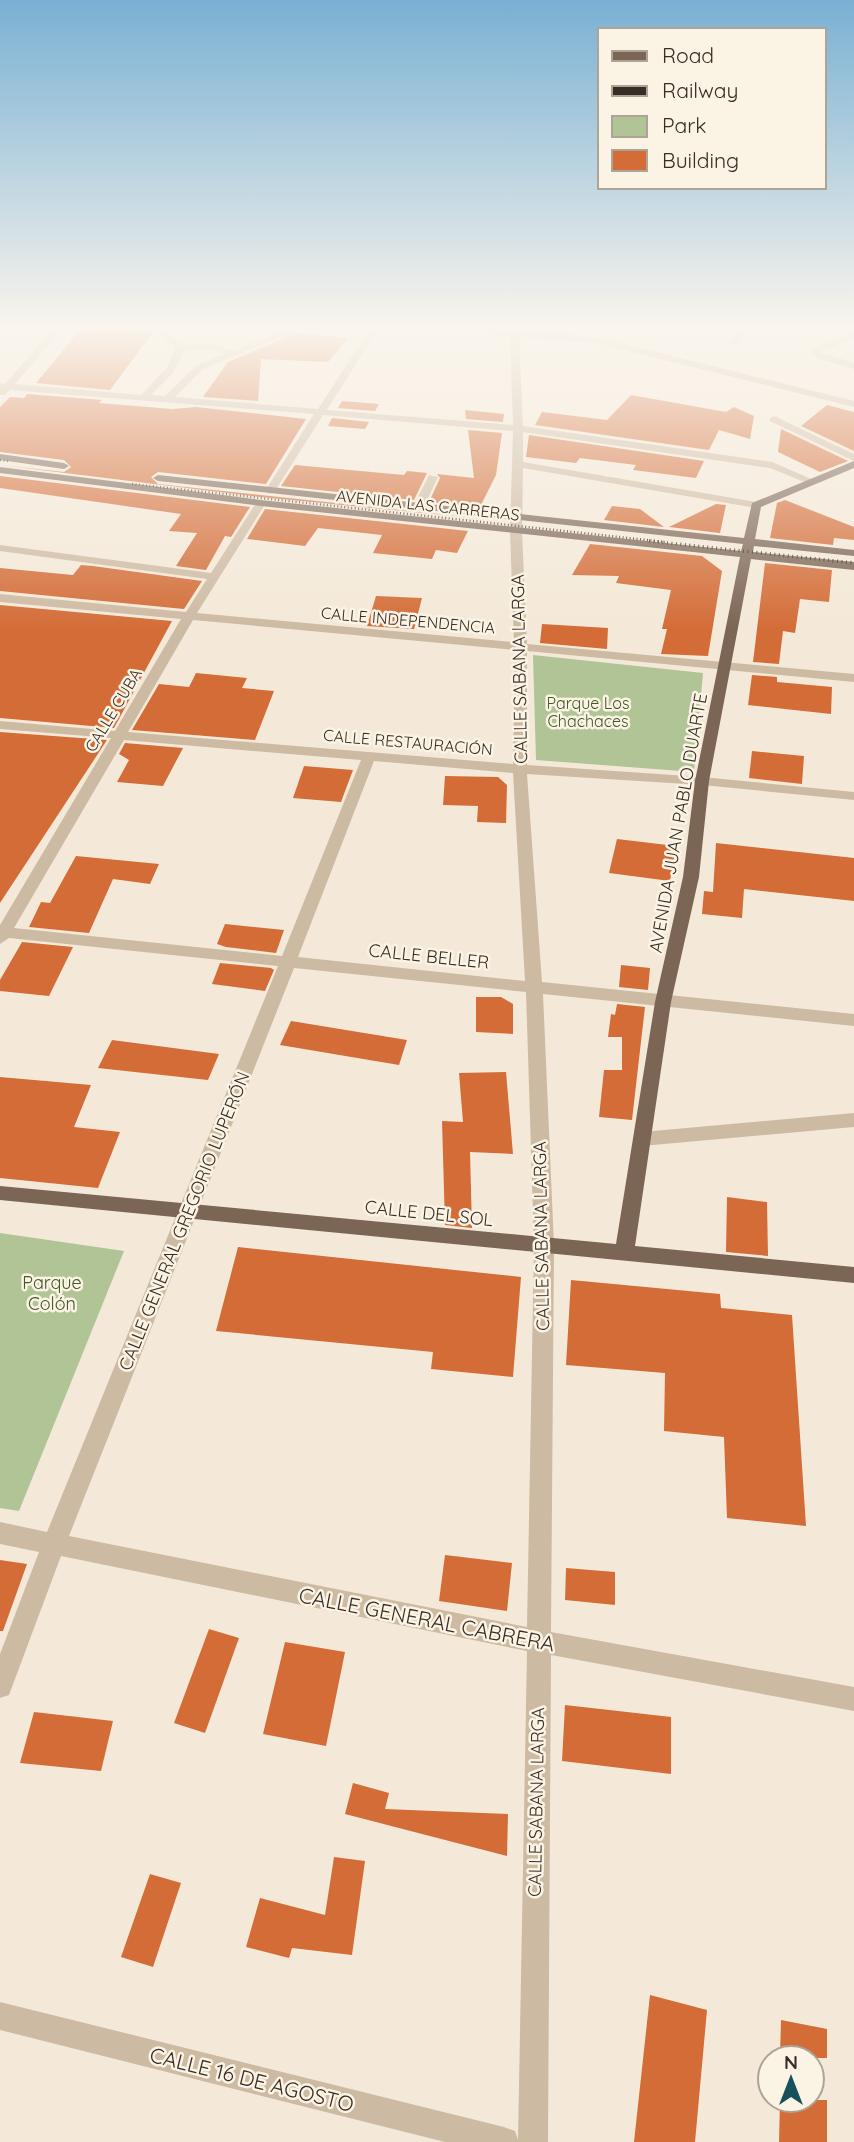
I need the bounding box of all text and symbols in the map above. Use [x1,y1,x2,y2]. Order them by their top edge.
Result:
legend [598,28,826,189]
text: Road [662,42,714,68]
text: Railway [662,77,738,103]
text: Park [662,112,706,138]
text: Building [662,147,739,173]
street label: AVENIDA LAS CARRERAS [335,485,521,525]
street label: CALLE SABANA LARGA [506,574,532,764]
street label: CALLE INDEPENDENCIA [320,602,496,638]
street label: CALLE CUBA [80,665,146,755]
street label: AVENIDA JUAN PABLO DUARTE [644,691,712,955]
park label: Parque Los Chachaces [547,693,629,731]
street label: CALLE RESTAURACIÓN [323,725,493,759]
street label: CALLE BELLER [368,938,490,974]
street label: CALLE GENERAL GREGORIO LUPERÓN [113,1068,255,1374]
street label: CALLE SABANA LARGA [528,1141,554,1331]
street label: CALLE DEL SOL [364,1195,495,1231]
park label: Parque Colón [22,1271,82,1315]
street label: CALLE GENERAL CABRERA [297,1581,557,1657]
street label: CALLE SABANA LARGA [523,1707,549,1897]
street label: CALLE 16 DE AGOSTO [147,2041,357,2117]
north arrow [756,2044,826,2114]
text: N [784,2050,798,2074]

